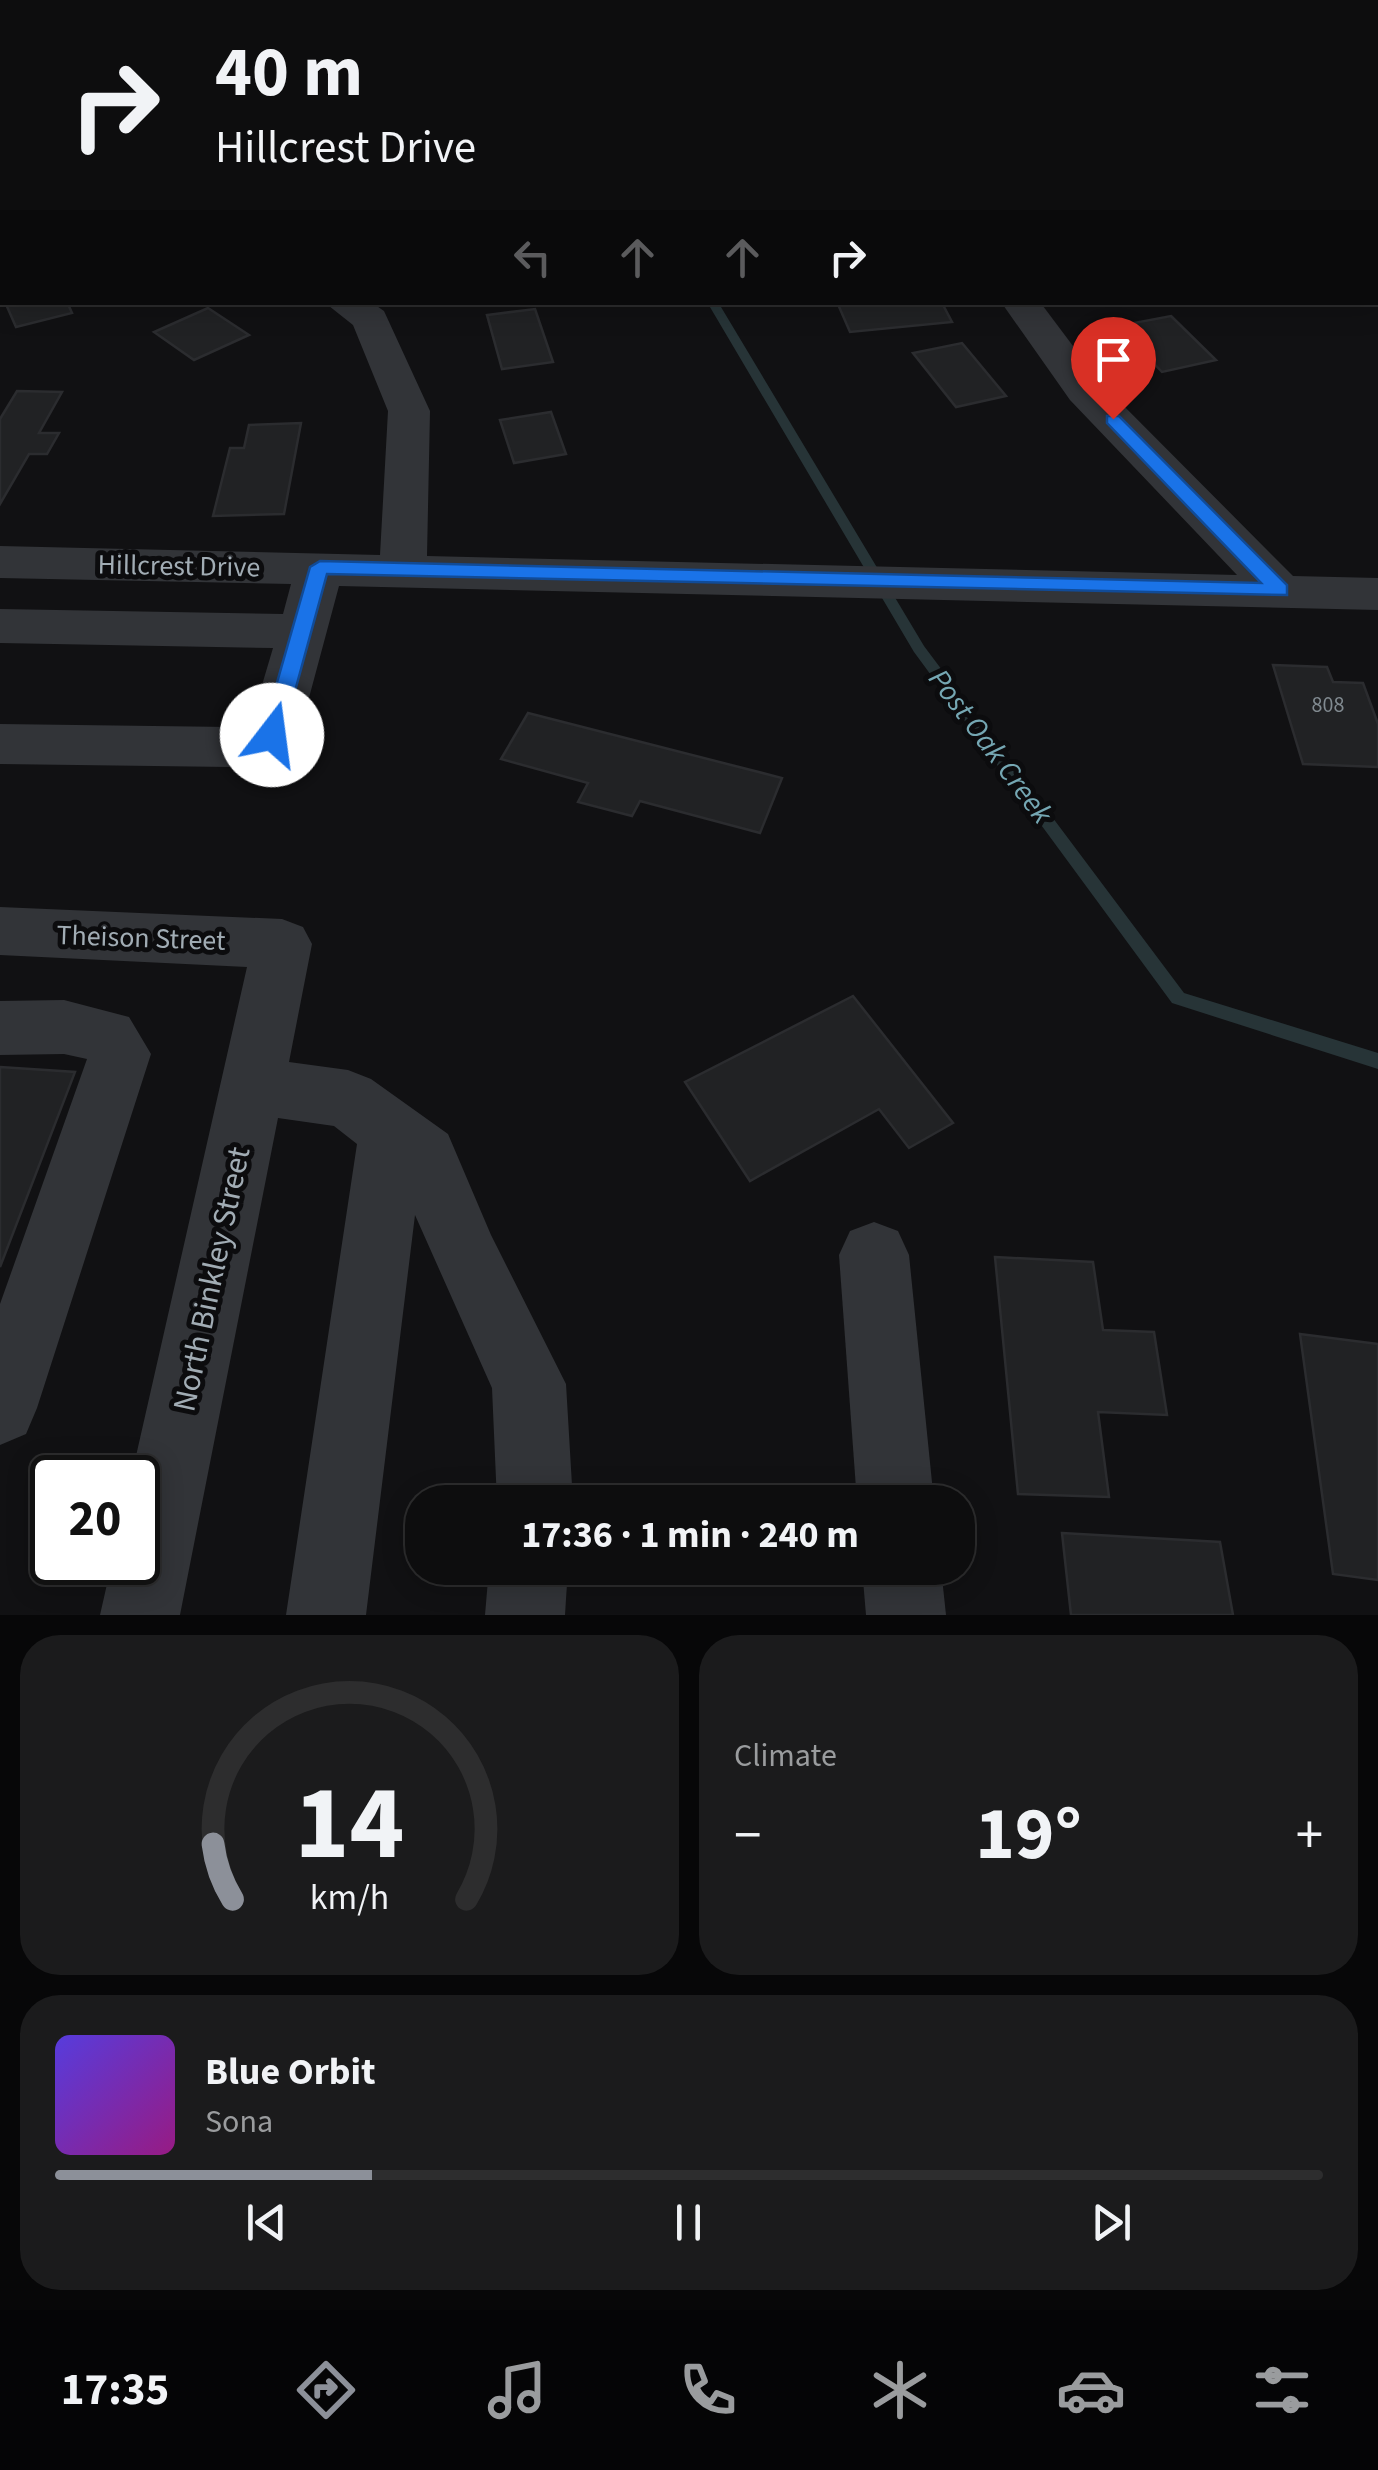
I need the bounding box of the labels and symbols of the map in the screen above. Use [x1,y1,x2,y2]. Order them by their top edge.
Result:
pin [1071,317,1156,420]
street label: Hillcrest Drive [97,545,261,587]
water label: Post Oak Creek [918,660,1064,833]
position arrow [220,683,324,787]
house number: 808 [1312,689,1344,721]
street label: Theison Street [56,915,227,961]
street label: North Binkley Street [161,1142,263,1416]
speed limit sign: 20 [30,1455,160,1585]

